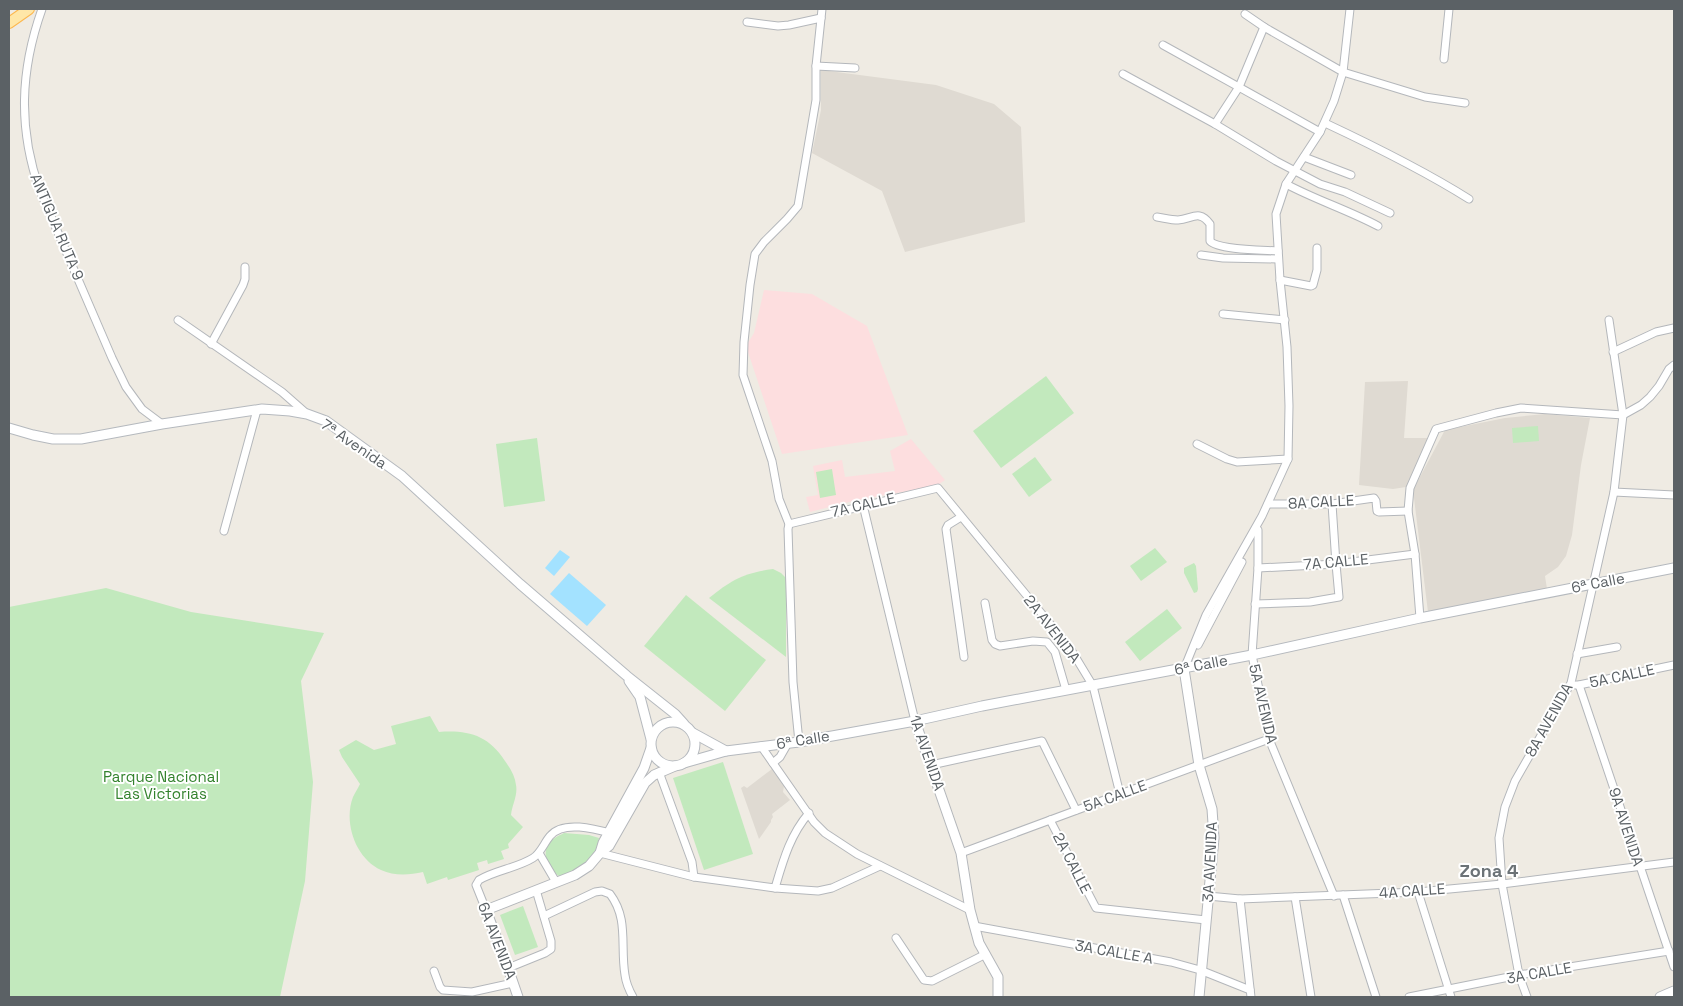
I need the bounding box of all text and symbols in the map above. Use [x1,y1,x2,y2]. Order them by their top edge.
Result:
street label: ANTIGUA RUTA 9 [26,171,89,283]
street label: 7ª Avenida [318,415,391,473]
street label: 7A CALLE [829,488,897,521]
street label: 8A CALLE [1287,490,1355,513]
street label: 7A CALLE [1303,549,1369,574]
street label: 6ª Calle [1570,568,1626,597]
street label: 2A AVENIDA [1020,591,1085,667]
street label: 6ª Calle [1173,650,1229,679]
street label: 5A CALLE [1588,659,1656,692]
street label: 5A AVENIDA [1245,662,1282,746]
street label: 8A AVENIDA [1520,679,1577,760]
street label: 1A AVENIDA [906,713,949,794]
street label: 6ª Calle [775,726,831,753]
park label: Parque Nacional Las Victorias [103,767,219,803]
street label: 5A CALLE [1081,775,1149,816]
street label: 9A AVENIDA [1605,785,1648,869]
street label: 3A AVENIDA [1198,820,1221,903]
street label: 2A CALLE [1049,829,1096,896]
district label: Zona 4 [1460,859,1519,882]
street label: 4A CALLE [1378,879,1446,902]
street label: 6A AVENIDA [474,899,521,983]
street label: 3A CALLE A [1073,935,1155,968]
street label: 3A CALLE [1505,957,1573,988]

